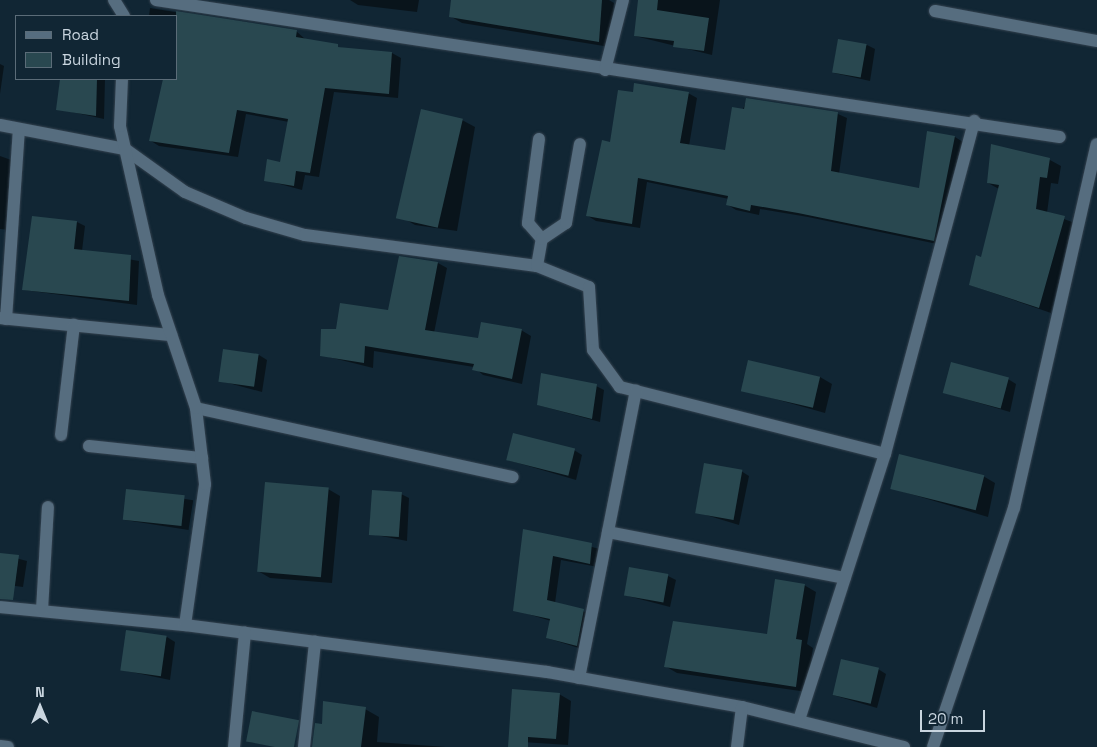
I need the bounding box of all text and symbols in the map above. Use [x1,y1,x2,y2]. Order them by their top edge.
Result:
legend [15,15,178,80]
text: Road [62,25,99,44]
text: Building [62,50,121,69]
north arrow [15,682,65,732]
text: N [35,683,45,701]
scale bar [922,700,987,732]
text: 20 m [928,709,963,728]

